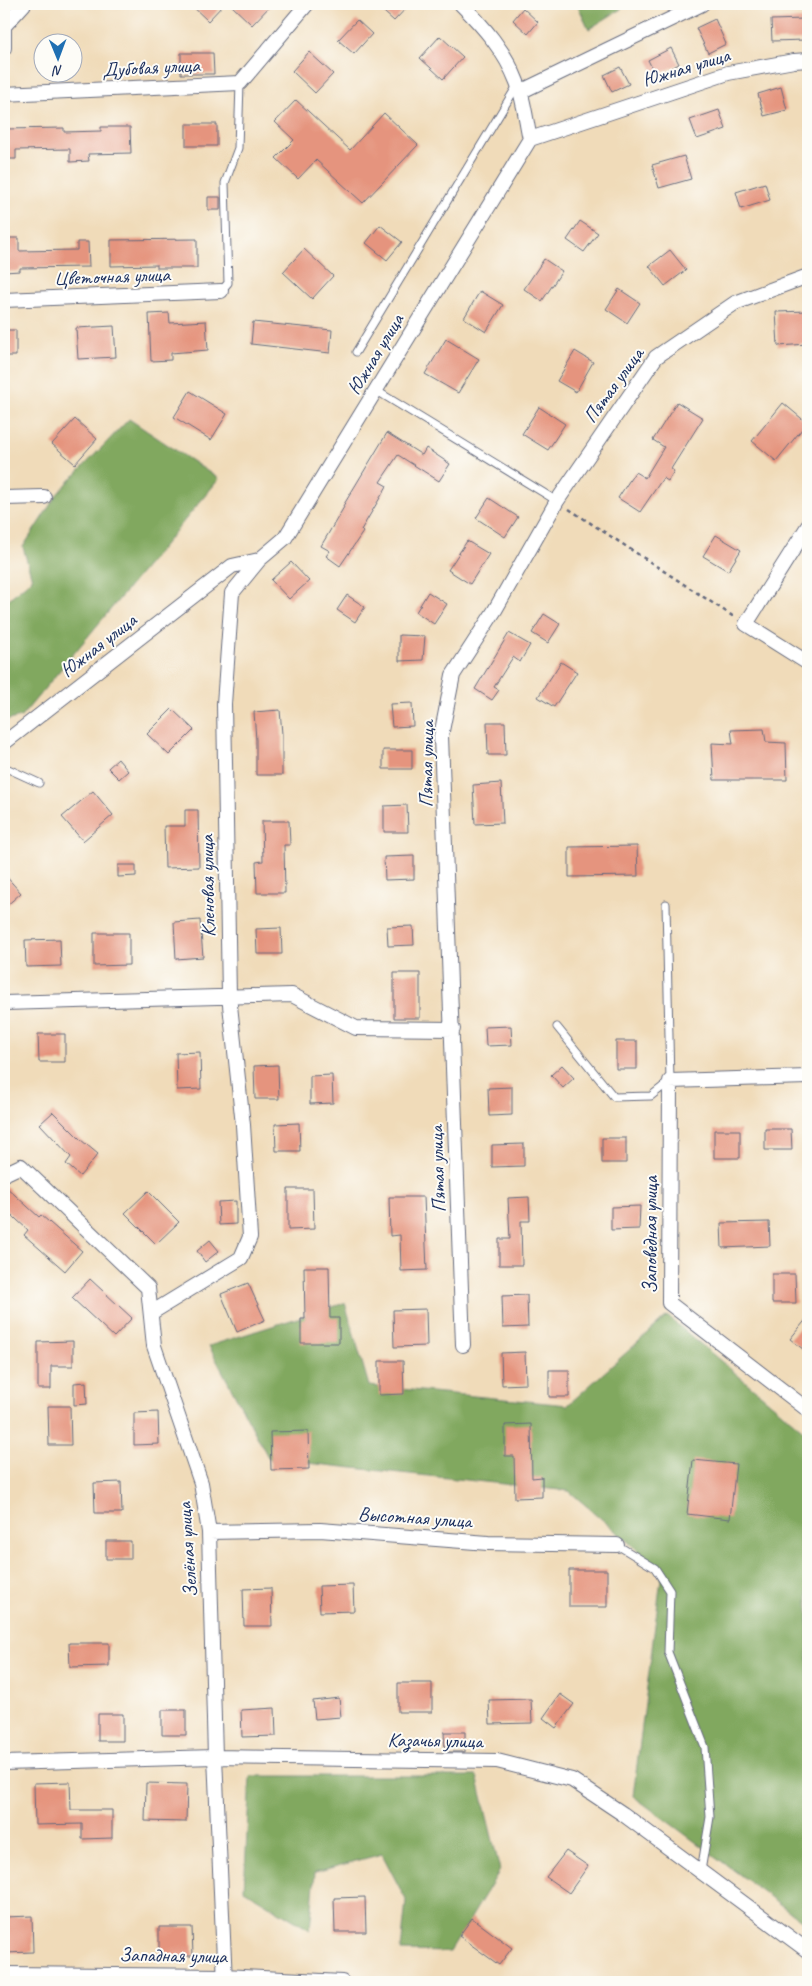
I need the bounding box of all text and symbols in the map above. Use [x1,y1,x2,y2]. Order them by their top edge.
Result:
north arrow [32,32,82,82]
street label: Южная улица [640,42,735,93]
street label: Дубовая улица [101,52,202,83]
text: N [51,62,63,79]
street label: Цветочная улица [53,262,172,291]
street label: Южная улица [342,308,410,399]
street label: Пятая улица [578,341,650,428]
street label: Южная улица [55,607,143,683]
street label: Пятая улица [413,719,440,808]
street label: Кленовая улица [194,833,221,937]
street label: Пятая улица [423,1123,452,1213]
street label: Заповедная улица [638,1174,663,1294]
street label: Зелёная улица [172,1500,203,1598]
street label: Высотная улица [357,1501,474,1534]
street label: Казачья улица [387,1727,484,1755]
street label: Западная улица [119,1942,228,1969]

